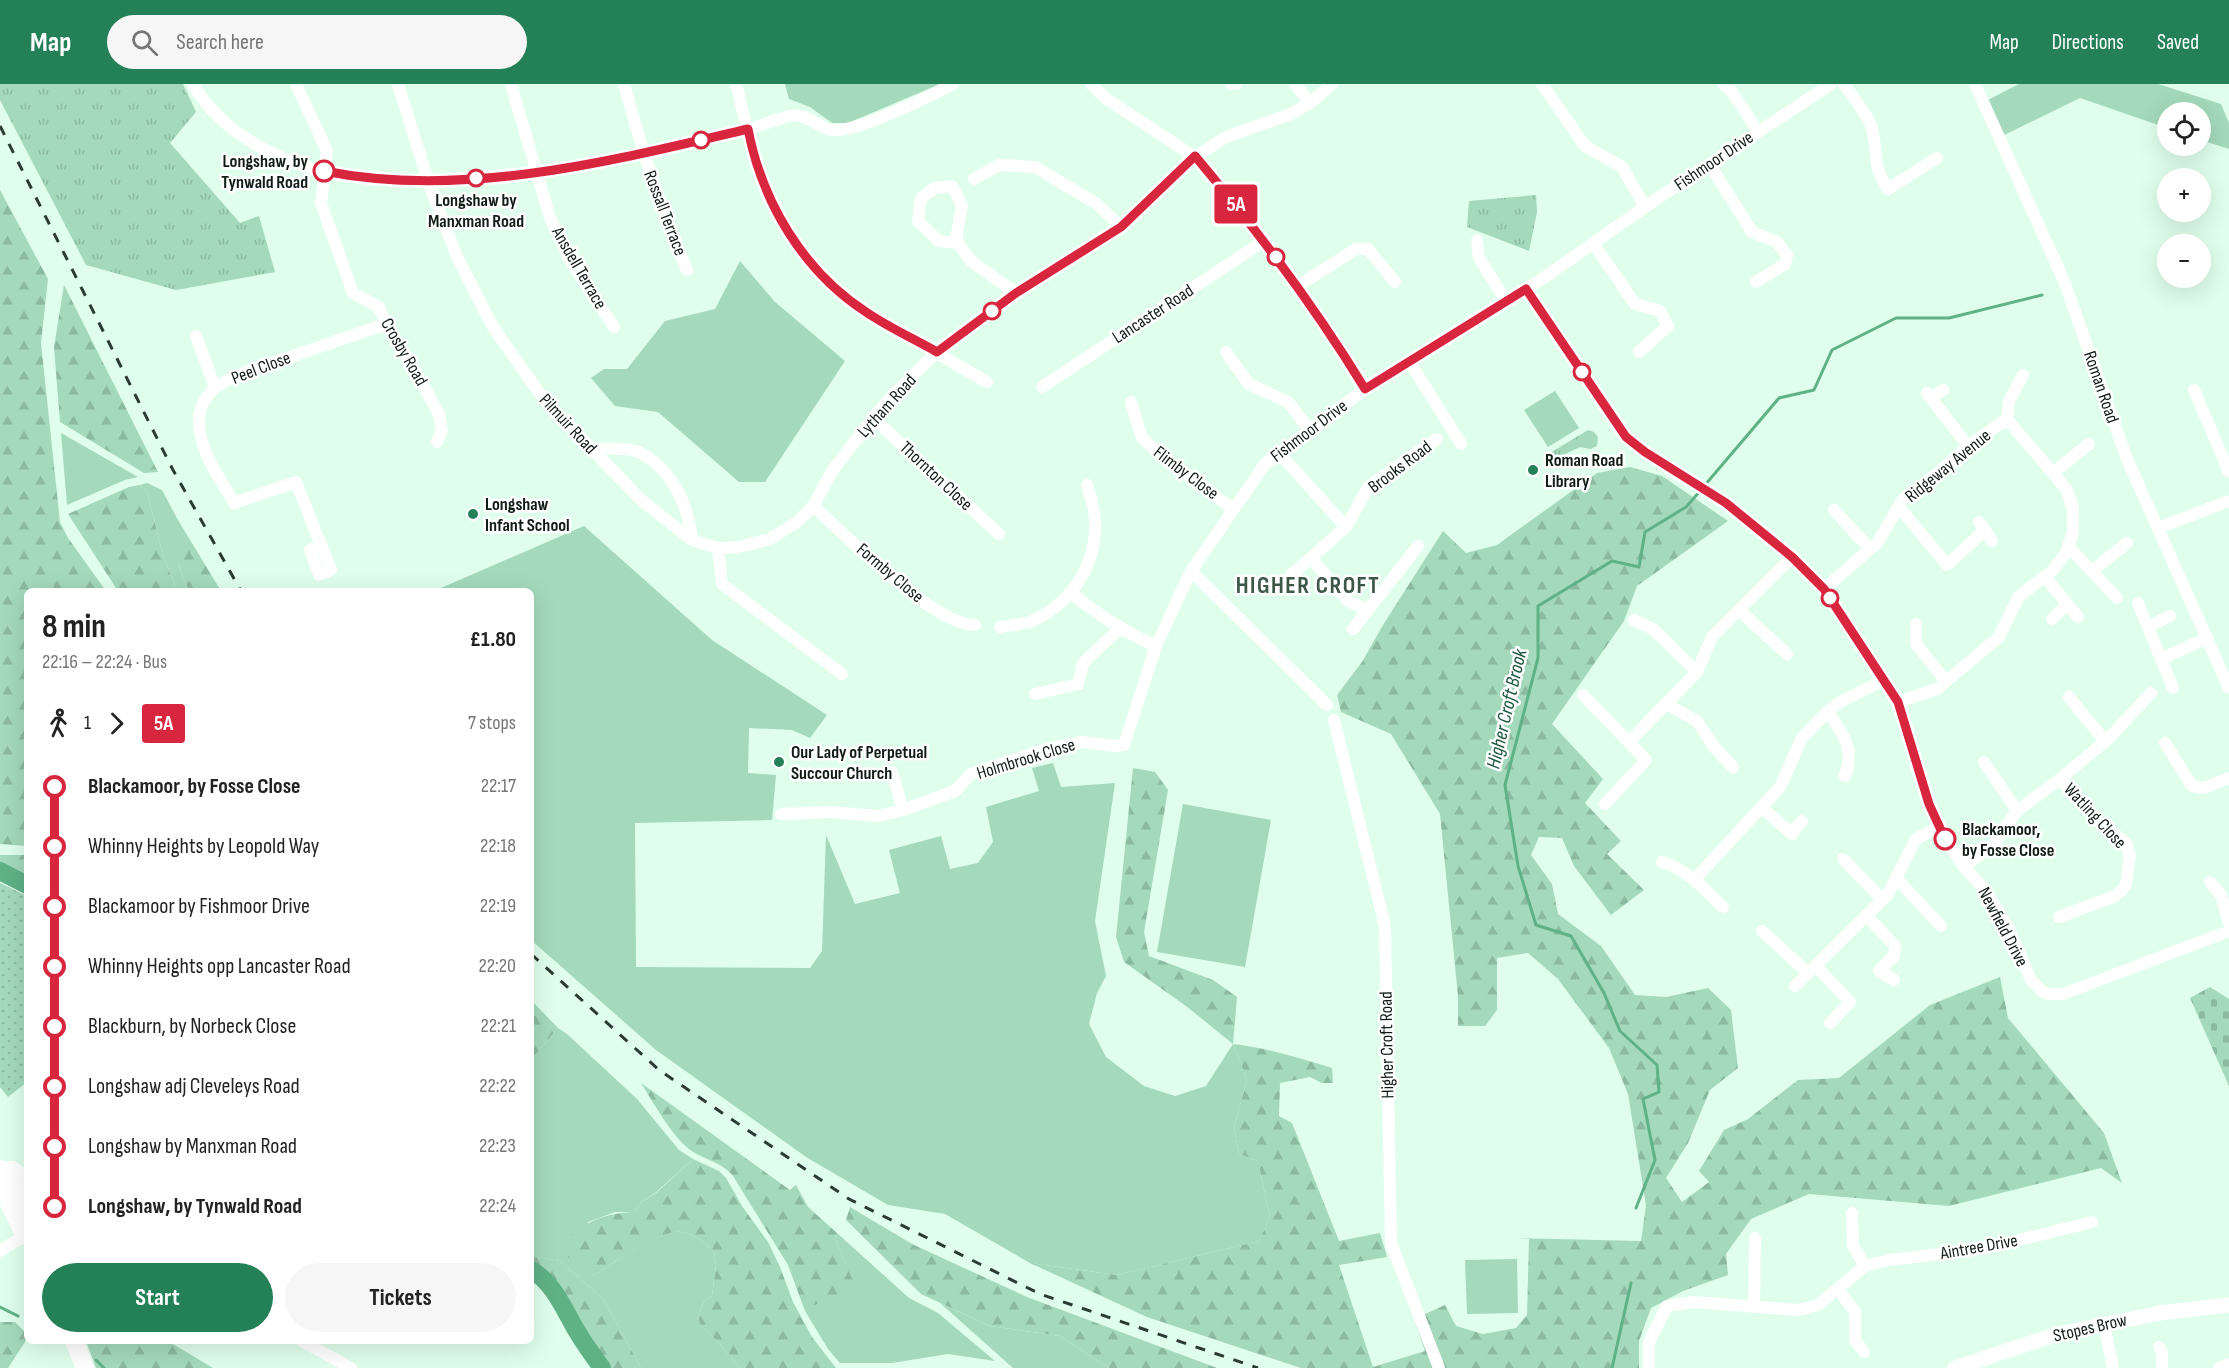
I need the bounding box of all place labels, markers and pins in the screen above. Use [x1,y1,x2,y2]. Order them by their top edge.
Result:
unlabelled marker [692,131,710,149]
place label: Longshaw, by Tynwald Road [221,151,309,193]
marker: Longshaw, by Tynwald Road [313,160,335,182]
marker: Longshaw by Manxman Road [467,169,485,187]
place label: Longshaw by Manxman Road [428,190,524,232]
unlabelled marker [1267,248,1285,266]
unlabelled marker [983,302,1001,320]
unlabelled marker [1573,363,1591,381]
place label: Roman Road Library [1545,450,1623,492]
marker: Roman Road Library [1526,463,1540,477]
place label: Longshaw Infant School [485,494,570,536]
marker: Longshaw Infant School [466,507,480,521]
unlabelled marker [1821,589,1839,607]
place label: Our Lady of Perpetual Succour Church [791,742,927,784]
marker: Our Lady of Perpetual Succour Church [772,755,786,769]
place label: Blackamoor, by Fosse Close [1962,819,2054,861]
marker: Blackamoor, by Fosse Close [1934,828,1956,850]

